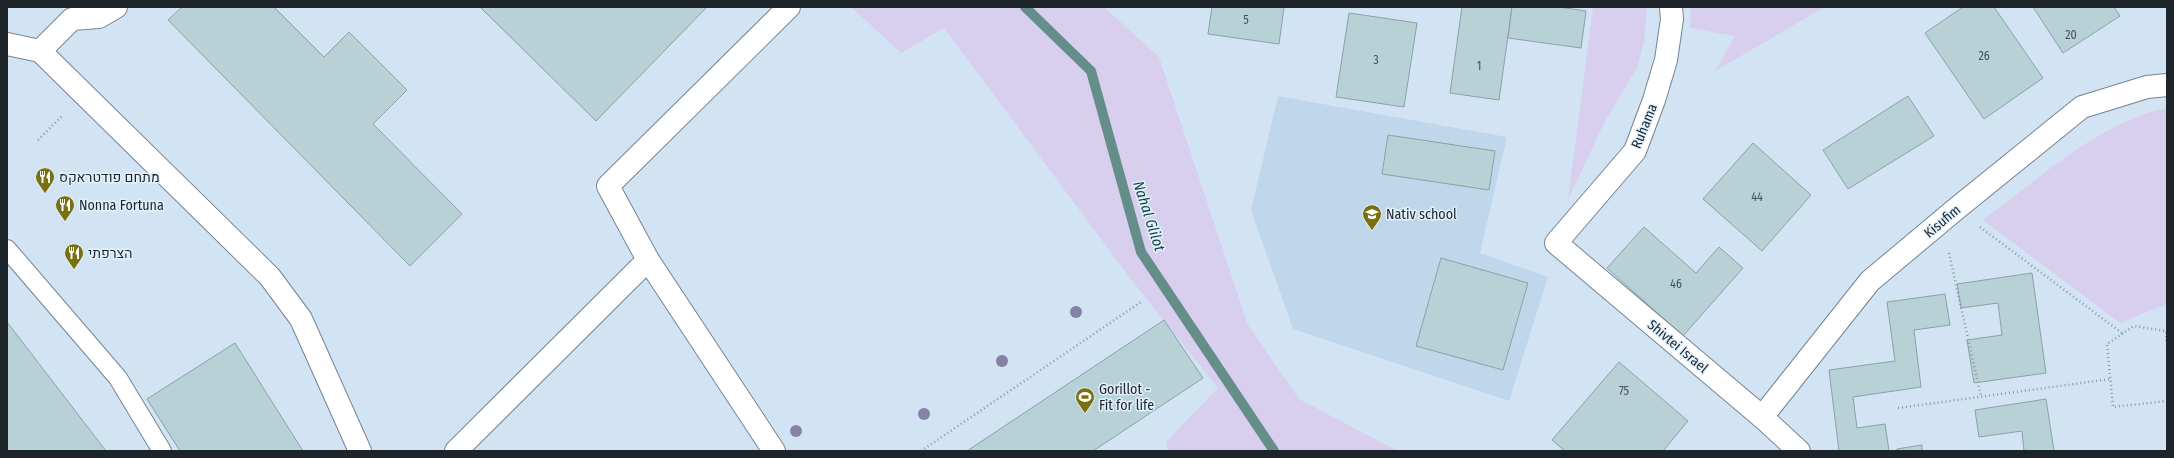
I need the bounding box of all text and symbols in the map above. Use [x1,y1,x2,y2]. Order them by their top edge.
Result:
house number: 5 [1243,13,1249,27]
house number: 20 [2065,28,2077,42]
house number: 26 [1978,49,1990,63]
house number: 3 [1373,53,1379,67]
house number: 1 [1477,59,1481,73]
street label: Ruhama [1628,101,1661,151]
restaurant icon: מתחם פודטראקס [34,166,56,194]
place label: מתחם פודטראקס [59,169,160,186]
water label: Nahal Glilot [1129,179,1169,253]
house number: 44 [1751,190,1763,204]
restaurant icon: Nonna Fortuna [54,194,76,222]
place label: Nonna Fortuna [79,197,164,214]
street label: Kisufim [1921,201,1964,241]
school or university icon: Nativ school [1361,203,1383,231]
place label: Nativ school [1386,206,1457,223]
restaurant icon: הצרפתי [63,242,85,270]
place label: הצרפתי [88,245,133,262]
house number: 46 [1670,277,1682,291]
street label: Shivtei Israel [1644,316,1712,377]
place label: Gorillot - Fit for life [1099,381,1154,414]
house number: 75 [1619,384,1630,398]
sports icon: Gorillot - Fit for life [1074,386,1096,414]

